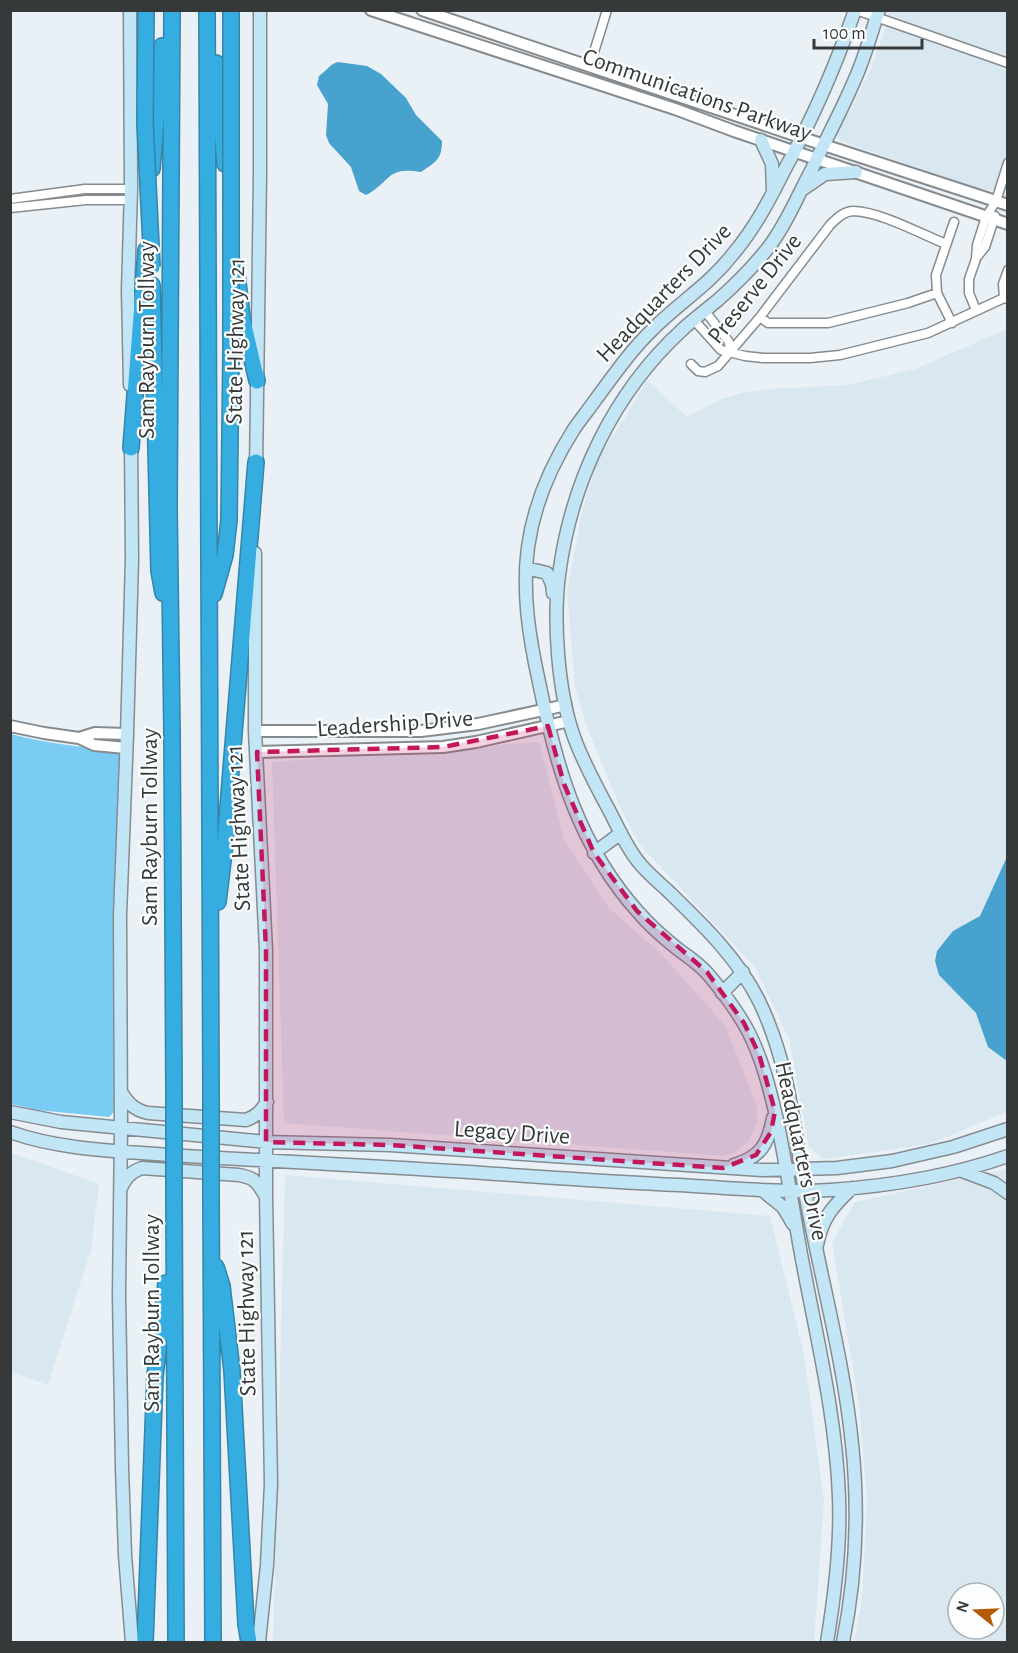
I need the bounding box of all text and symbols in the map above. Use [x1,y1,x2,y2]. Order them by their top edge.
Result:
scale bar [814,12,922,50]
text: 100 m [823,25,866,43]
street label: Communications Parkway [579,45,815,145]
street label: Headquarters Drive [592,219,736,367]
street label: Preserve Drive [704,230,806,348]
street label: Sam Rayburn Tollway [135,241,159,439]
street label: State Highway 121 [223,258,249,424]
street label: Leadership Drive [316,707,474,741]
street label: Sam Rayburn Tollway [138,728,162,926]
street label: State Highway 121 [223,744,255,912]
street label: Headquarters Drive [770,1059,832,1243]
street label: Legacy Drive [453,1117,571,1149]
street label: Sam Rayburn Tollway [140,1214,164,1412]
street label: State Highway 121 [234,1230,260,1396]
north arrow [946,1581,1006,1641]
text: N [953,1599,972,1614]

